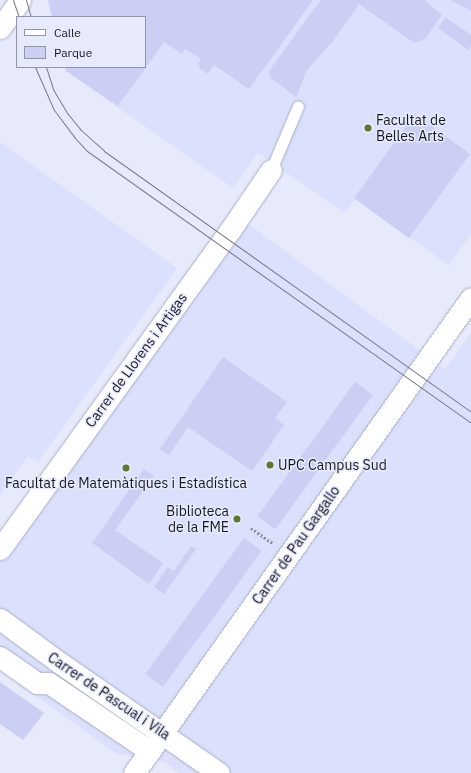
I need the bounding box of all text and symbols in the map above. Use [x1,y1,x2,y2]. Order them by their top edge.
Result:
legend [16,16,146,68]
text: Calle [54,25,81,40]
text: Parque [54,45,92,60]
place label: Facultat de Belles Arts [376,112,446,144]
marker: Facultat de Belles Arts [363,123,373,133]
street label: Carrer de Llorens i Artigas [82,289,190,431]
place label: UPC Campus Sud [278,457,387,473]
marker: UPC Campus Sud [265,460,275,470]
marker: Facultat de Matemàtiques i Estadística [121,463,131,473]
place label: Facultat de Matemàtiques i Estadística [5,475,247,491]
street label: Carrer de Pau Gargallo [249,482,343,608]
place label: Biblioteca de la FME [166,503,229,536]
marker: Biblioteca de la FME [232,514,242,524]
street label: Carrer de Pascual i Vila [45,649,173,743]

